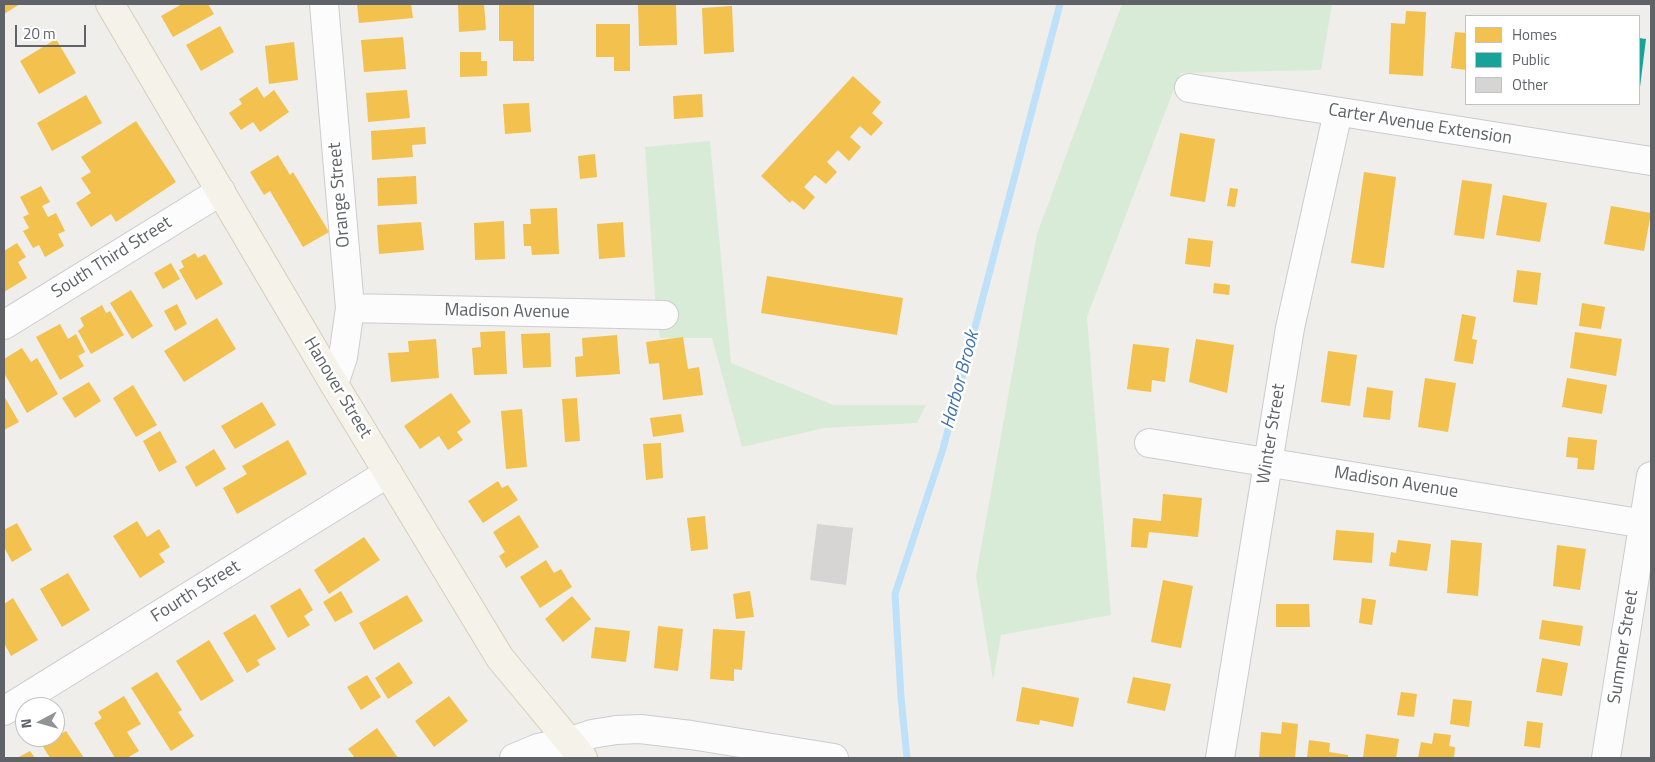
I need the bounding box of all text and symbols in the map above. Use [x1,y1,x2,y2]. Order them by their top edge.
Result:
scale bar [18,15,89,47]
legend [1465,15,1640,105]
text: 20 m [23,22,56,45]
text: Homes [1512,23,1557,46]
text: Public [1512,48,1550,71]
text: Other [1512,73,1548,96]
street label: Carter Avenue Extension [1327,100,1513,150]
street label: Orange Street [325,142,355,248]
street label: South Third Street [48,212,176,304]
street label: Madison Avenue [444,300,570,324]
water label: Harbor Brook [937,329,985,431]
street label: Hanover Street [298,333,376,443]
street label: Winter Street [1253,382,1291,486]
street label: Madison Avenue [1332,463,1460,503]
street label: Fourth Street [148,556,244,628]
street label: Summer Street [1604,588,1644,706]
north arrow [15,697,65,747]
text: N [15,718,37,729]

